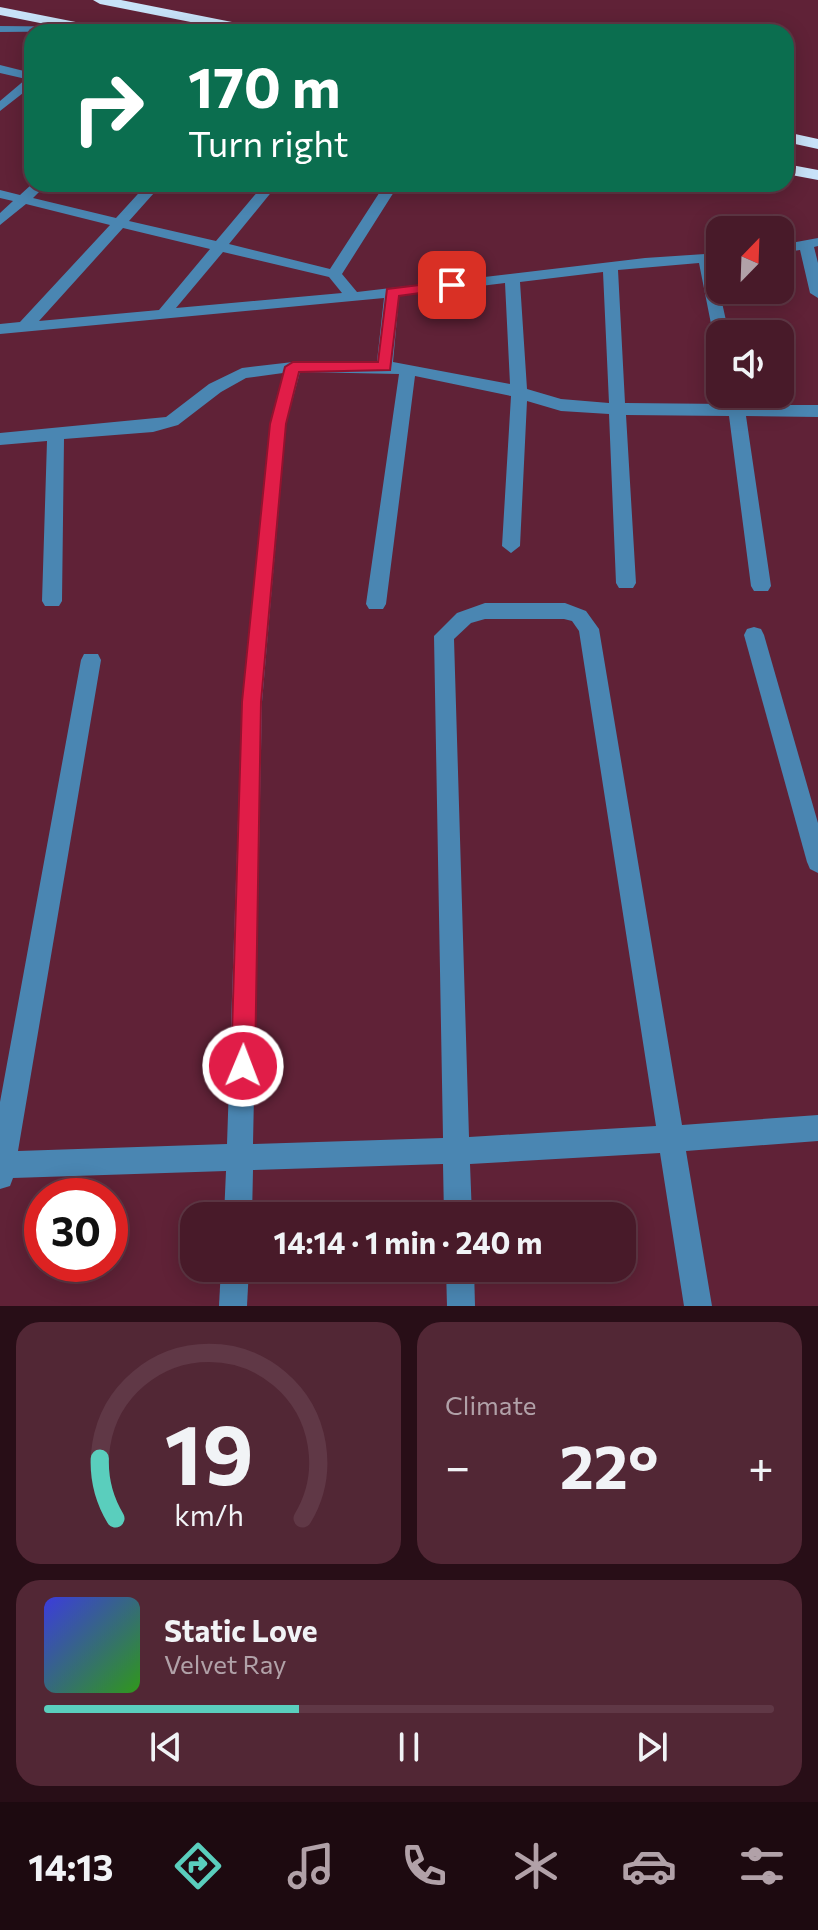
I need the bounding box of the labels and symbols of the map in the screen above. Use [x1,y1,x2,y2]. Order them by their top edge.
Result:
north arrow [706,216,794,304]
pin [418,251,486,319]
position arrow [201,1024,285,1108]
speed limit sign: 30 [24,1178,128,1282]

